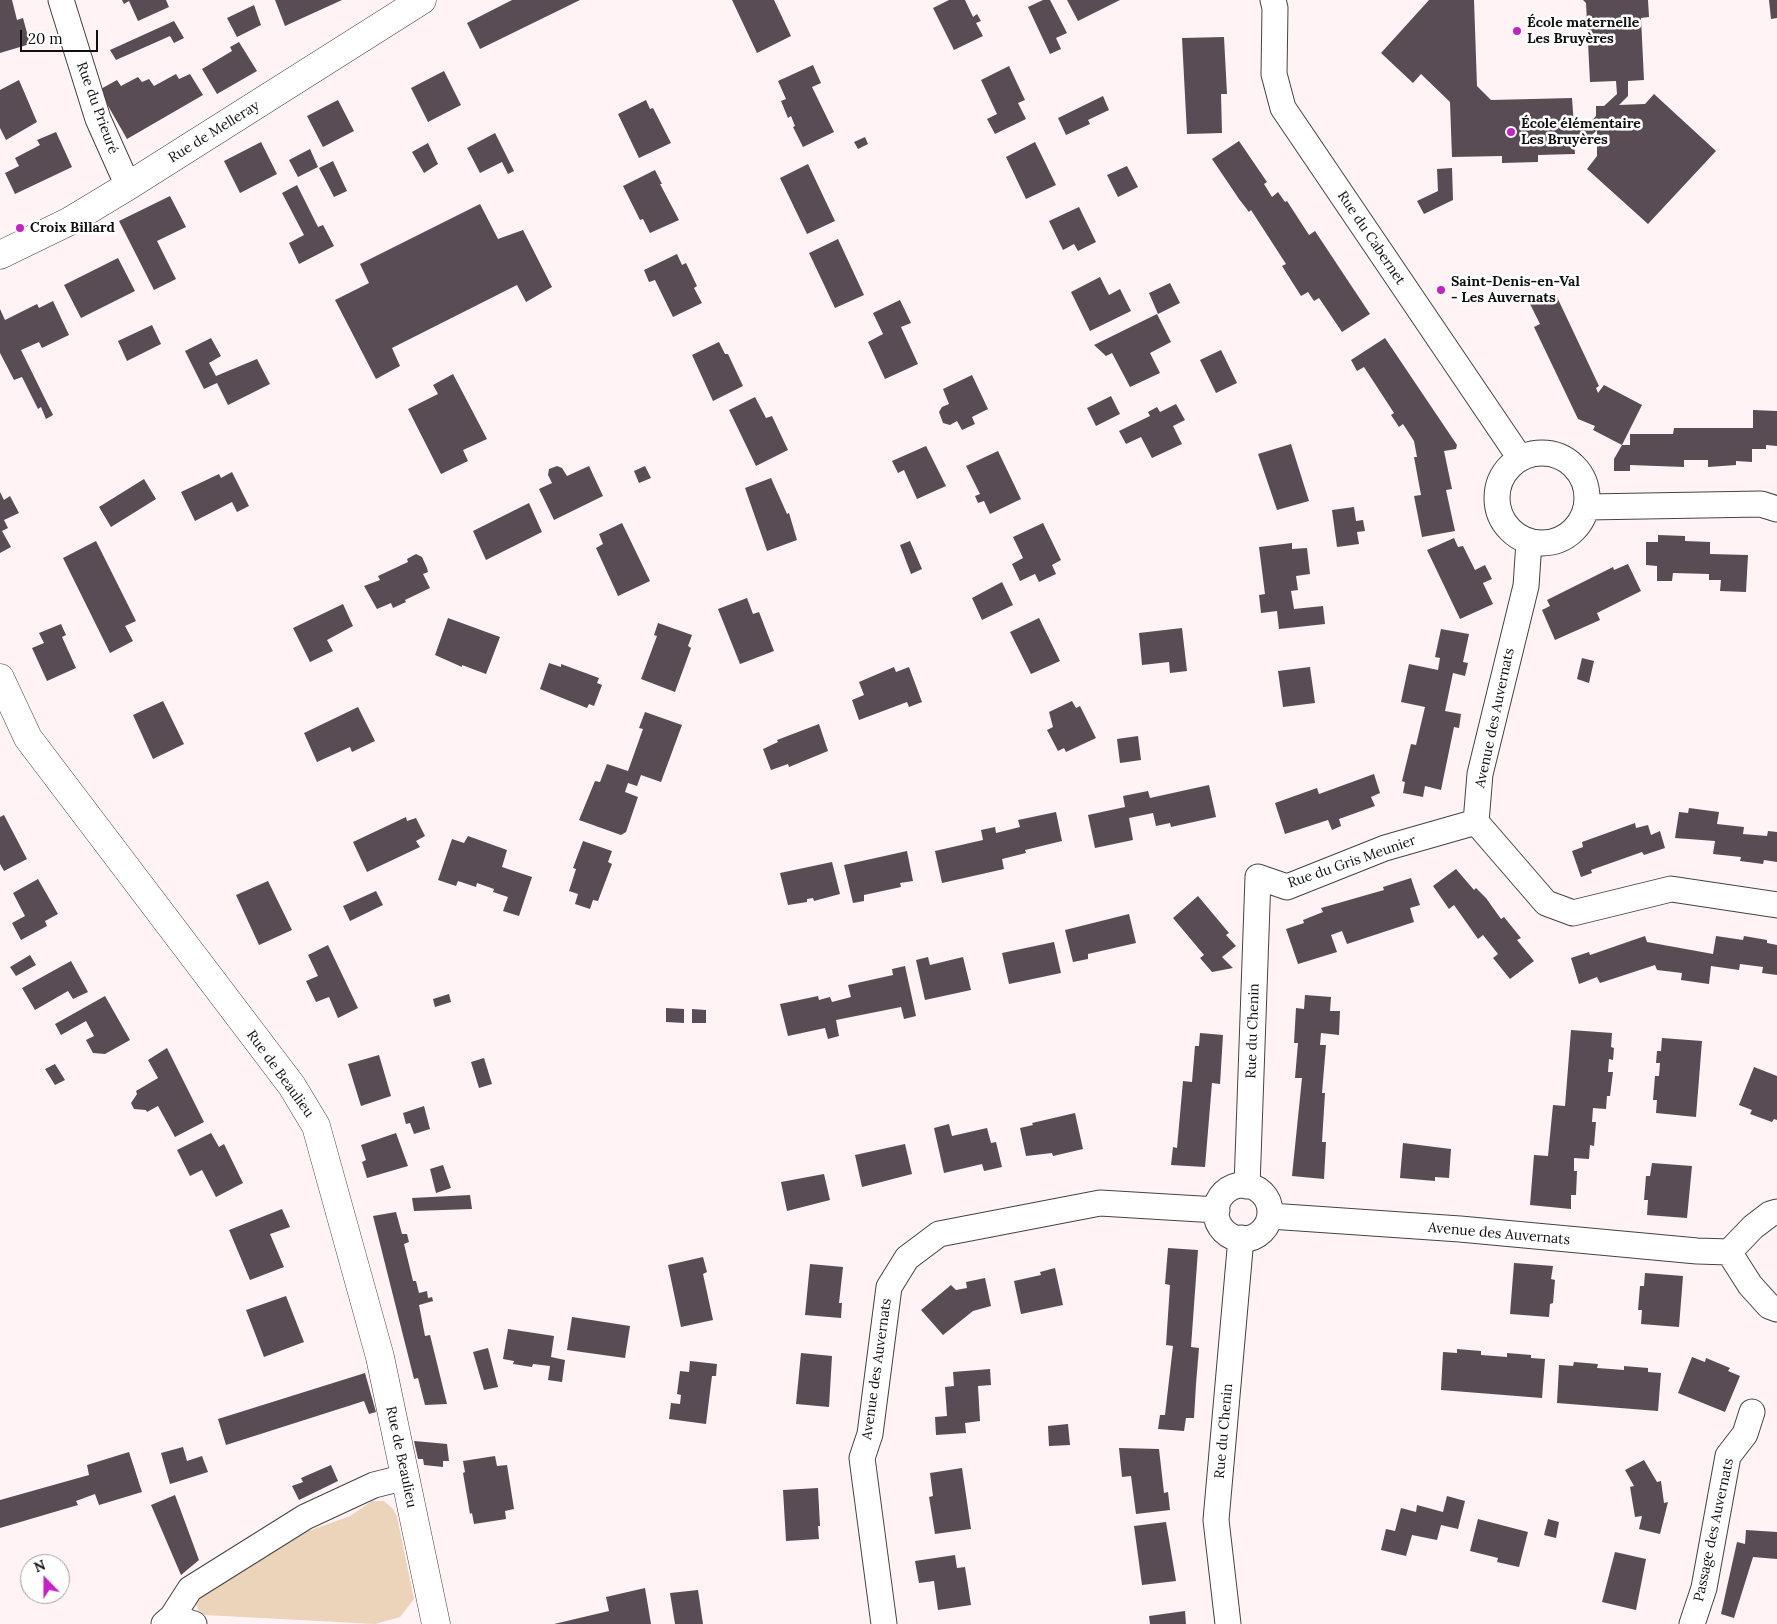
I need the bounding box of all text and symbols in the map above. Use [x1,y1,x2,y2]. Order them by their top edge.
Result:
place label: École maternelle Les Bruyères [1527,15,1639,48]
scale bar [22,20,100,52]
marker: École maternelle Les Bruyères [1511,25,1523,37]
text: 20 m [28,29,63,48]
street label: Rue du Prieuré [73,60,121,156]
street label: Rue de Melleray [165,97,263,167]
place label: École élémentaire Les Bruyères [1521,116,1641,148]
marker: École élémentaire Les Bruyères [1505,126,1517,138]
street label: Rue du Cabernet [1334,188,1408,288]
place label: Croix Billard [30,220,115,236]
marker: Croix Billard [14,222,26,234]
place label: Saint-Denis-en-Val - Les Auvernats [1451,274,1580,306]
marker: Saint-Denis-en-Val - Les Auvernats [1435,284,1447,296]
street label: Avenue des Auvernats [1472,647,1518,789]
street label: Rue du Gris Meunier [1286,832,1418,892]
street label: Rue du Chenin [1243,983,1263,1079]
street label: Rue de Beaulieu [243,1027,317,1121]
street label: Avenue des Auvernats [1427,1219,1571,1249]
street label: Avenue des Auvernats [859,1297,895,1441]
street label: Rue du Chenin [1211,1383,1237,1479]
street label: Rue de Beaulieu [382,1405,420,1509]
street label: Passage des Auvernats [1691,1457,1737,1603]
north arrow [20,1554,70,1604]
text: N [31,1556,48,1576]

